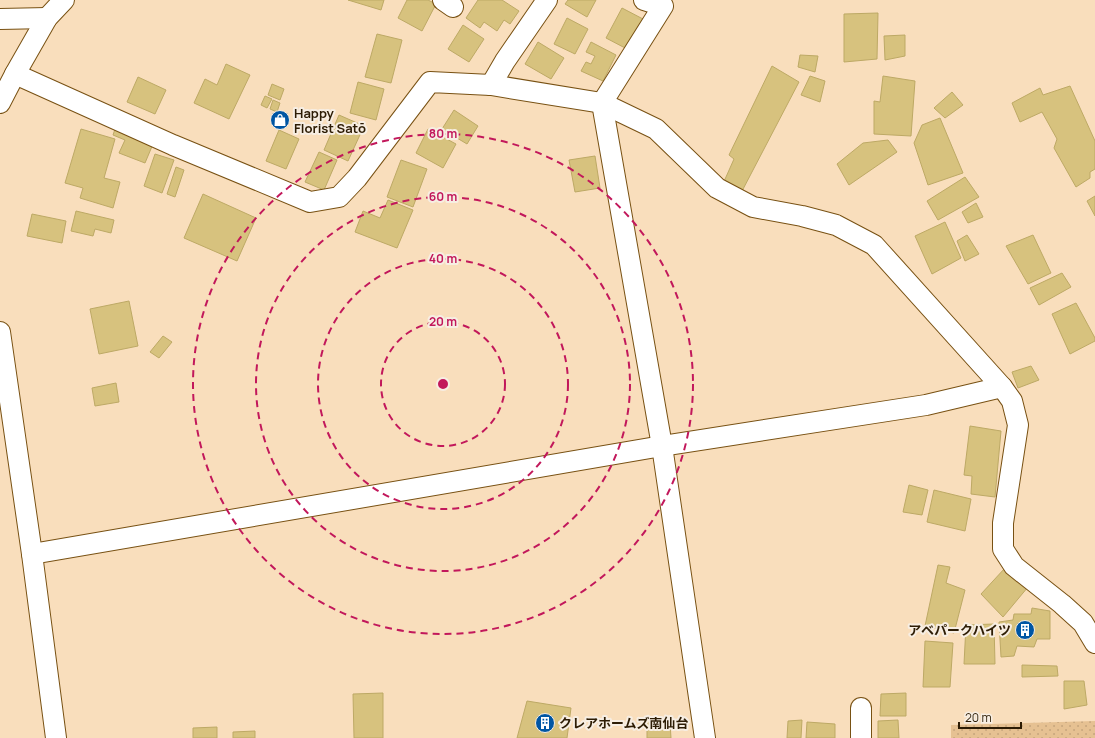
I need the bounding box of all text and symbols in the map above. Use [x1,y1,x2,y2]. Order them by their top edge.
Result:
place label: Happy Florist Satō [294,104,366,137]
shop icon: Happy Florist Satō [269,109,291,131]
text: 80 m [429,125,457,142]
text: 60 m [429,188,457,205]
text: 40 m [429,250,457,267]
text: 20 m [429,313,457,330]
centre of rings [436,377,450,391]
building icon: アベパークハイツ [1014,619,1036,641]
place label: アベパークハイツ [908,621,1011,639]
scale bar [959,704,1021,730]
text: 20 m [965,709,992,726]
building icon: クレアホームズ南仙台 [534,712,556,734]
place label: クレアホームズ南仙台 [559,714,689,732]

